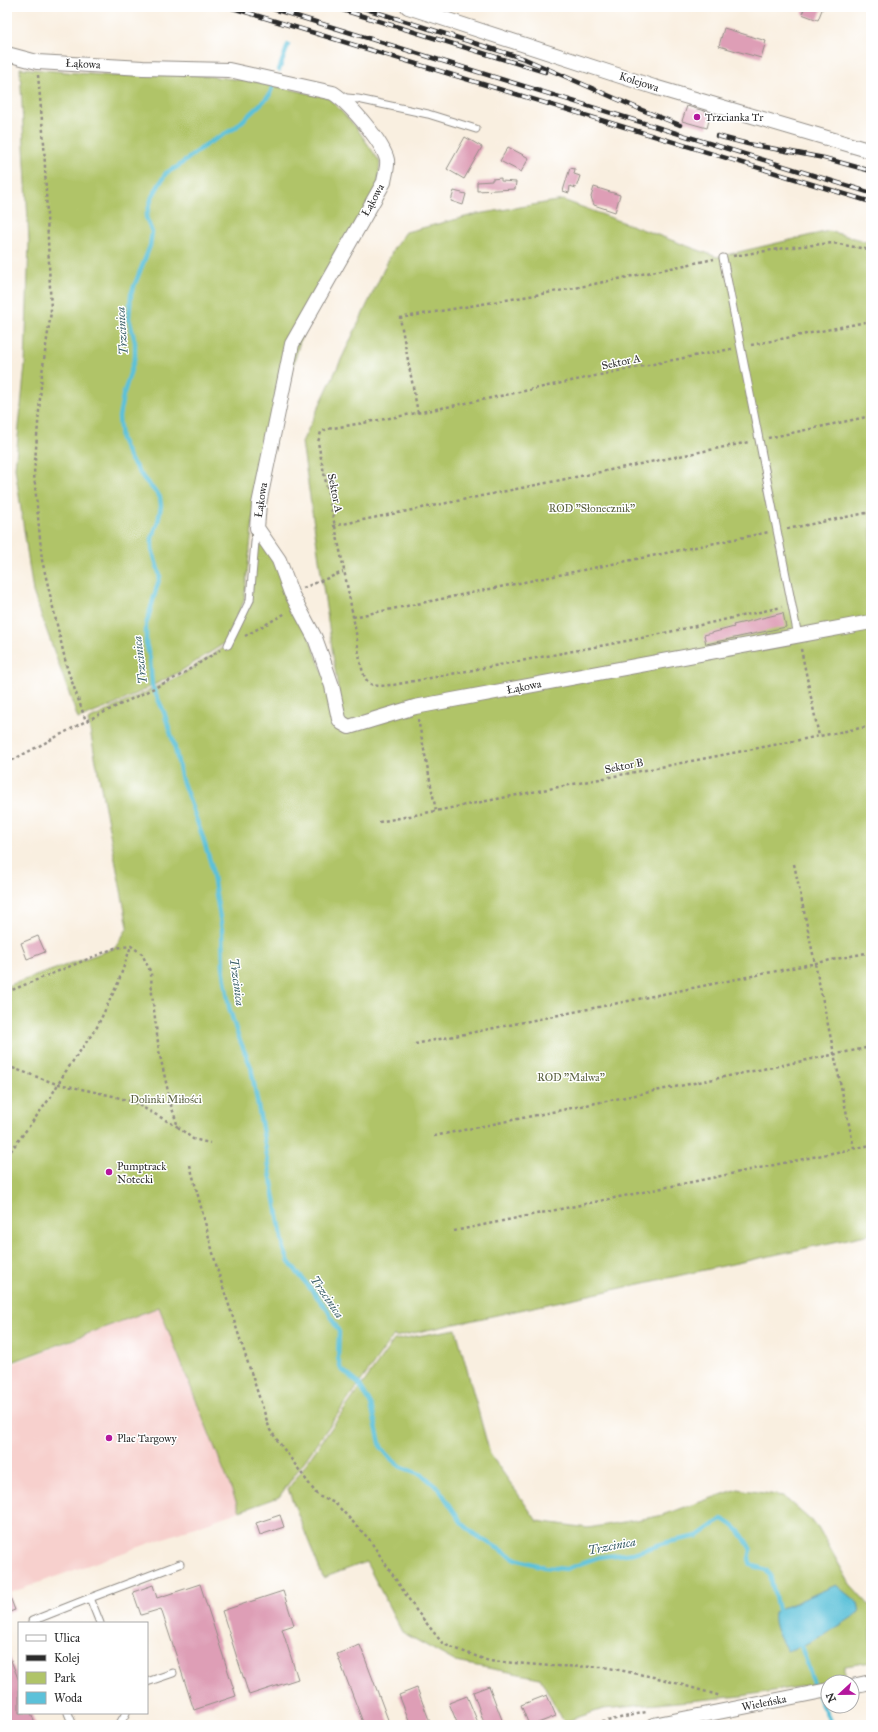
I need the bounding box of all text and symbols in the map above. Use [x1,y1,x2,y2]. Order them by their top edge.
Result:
street label: Łąkowa [65,57,101,71]
street label: Kolejowa [618,70,661,95]
place label: Trzcianka Tr [705,111,764,124]
marker: Trzcianka Tr [692,112,702,122]
street label: Łąkowa [359,181,387,219]
water label: Trzcinica [113,306,131,356]
street label: Sektor A [600,351,642,372]
street label: Sektor A [325,472,345,514]
street label: Łąkowa [252,481,270,518]
park label: ROD "Słonecznik" [549,502,635,515]
water label: Trzcinica [130,635,150,685]
street label: Łąkowa [505,677,543,697]
street label: Sektor B [604,756,644,776]
water label: Trzcinica [227,957,247,1007]
park label: ROD "Malwa" [537,1071,605,1084]
park label: Dolinki Miłości [130,1093,202,1106]
place label: Pumptrack Notecki [117,1160,167,1186]
marker: Pumptrack Notecki [104,1167,114,1177]
water label: Trzcinica [307,1273,347,1321]
place label: Plac Targowy [117,1432,177,1445]
marker: Plac Targowy [104,1433,114,1443]
water label: Trzcinica [587,1534,637,1557]
legend [18,1622,148,1714]
text: Ulica [54,1631,81,1645]
text: Kolej [54,1651,80,1665]
text: Park [54,1671,76,1685]
north arrow [820,1674,860,1714]
text: N [823,1690,839,1704]
text: Woda [54,1691,83,1705]
street label: Wieleńska [741,1692,788,1714]

